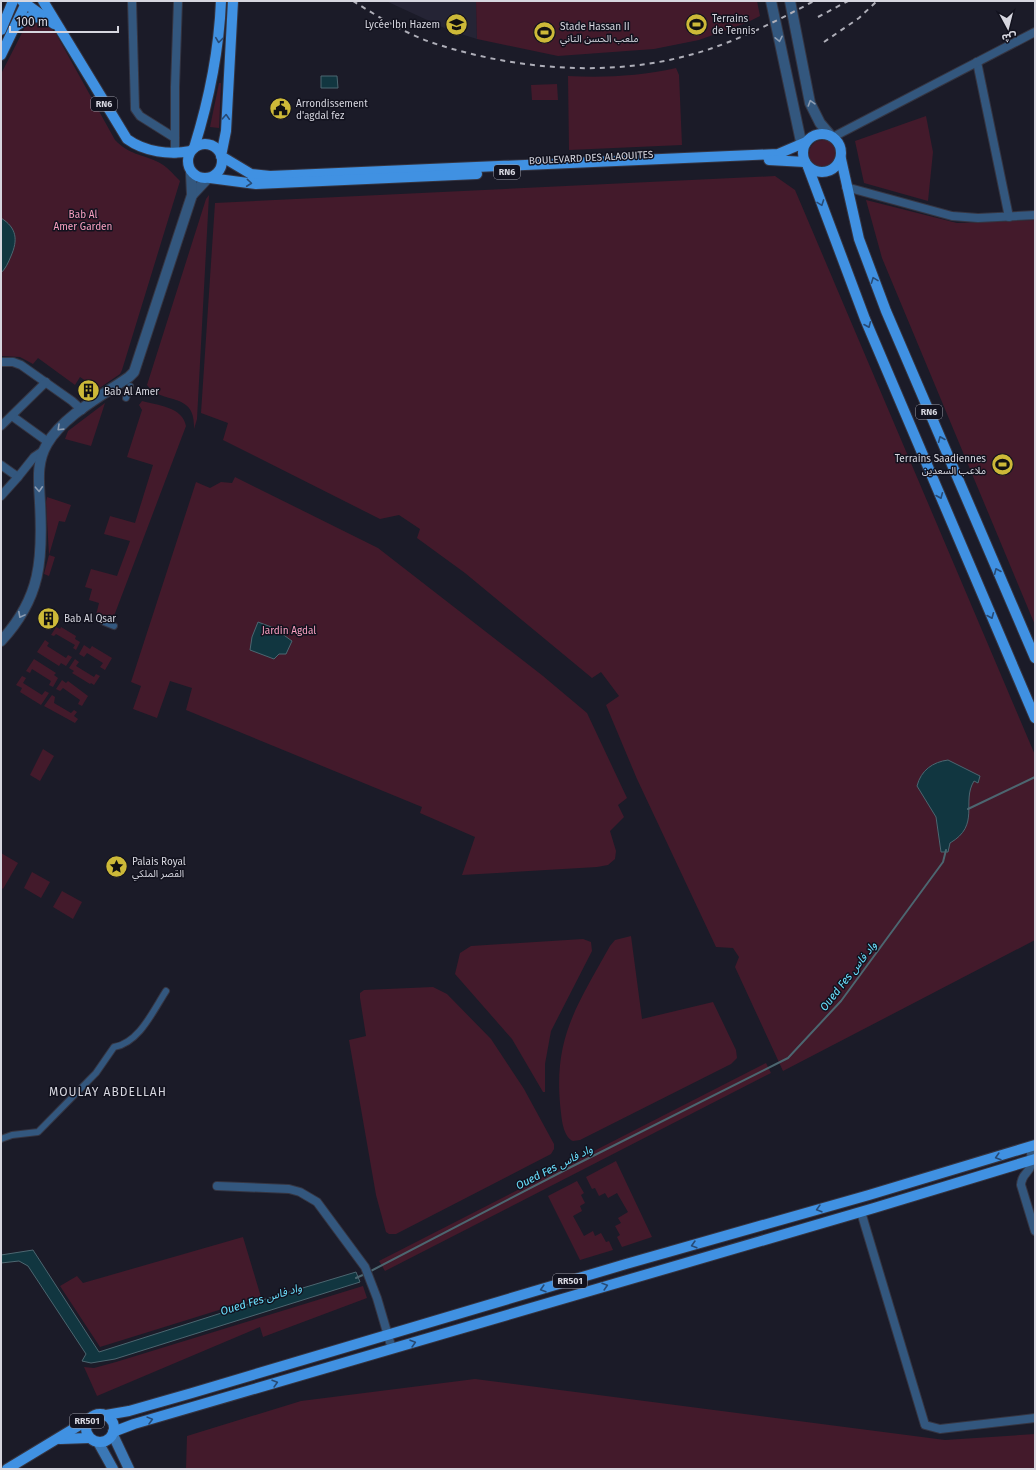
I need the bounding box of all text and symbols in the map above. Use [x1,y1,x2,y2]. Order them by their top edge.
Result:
scale bar [10,8,118,34]
north arrow [988,8,1028,48]
school or university icon: Lycée Ibn Hazem [443,11,469,37]
sports icon: Terrains de Tennis [684,11,710,37]
place label: Terrains de Tennis [712,13,756,37]
text: 100 m [16,15,48,29]
place label: Lycée Ibn Hazem [365,19,440,31]
sports icon: Stade Hassan II ملعب الحسن التاني [532,19,558,45]
place label: Stade Hassan II ملعب الحسن التاني [560,21,639,46]
text: ش [1001,30,1017,45]
one-way arrow [775,36,783,42]
one-way arrow [214,37,223,43]
public building icon: Arrondissement d'agdal fez [268,96,294,122]
road number: RN6 [91,97,117,111]
place label: Arrondissement d'agdal fez [296,98,368,122]
one-way arrow [807,100,816,107]
one-way arrow [222,114,231,120]
street label: BOULEVARD DES ALAOUITES [528,149,654,167]
road number: RN6 [494,165,520,179]
one-way arrow [246,179,252,188]
one-way arrow [817,200,825,207]
park label: Bab Al Amer Garden [54,209,112,233]
one-way arrow [871,276,879,283]
one-way arrow [863,321,871,328]
building icon: Bab Al Amer [76,378,102,404]
place label: Bab Al Amer [104,386,159,398]
road number: RN6 [916,405,942,419]
one-way arrow [57,423,65,431]
one-way arrow [937,435,945,442]
sports icon: Terrains Saadiennes ملاعب السعدين [989,451,1015,477]
place label: Terrains Saadiennes ملاعب السعدين [895,453,986,477]
one-way arrow [35,486,43,492]
one-way arrow [935,493,943,500]
one-way arrow [994,568,1002,575]
building icon: Bab Al Qsar [36,605,62,631]
one-way arrow [18,611,26,618]
one-way arrow [986,611,994,619]
place label: Bab Al Qsar [64,613,116,625]
park label: Jardin Agdal [262,625,316,637]
place icon: Palais Royal القصر الملكي [103,854,129,880]
place label: Palais Royal القصر الملكي [132,856,186,881]
water label: Oued Fes واد فاس [817,939,880,1014]
district label: MOULAY ABDELLAH [49,1085,167,1099]
water label: Oued Fes واد فاس [514,1142,595,1192]
one-way arrow [994,1152,1001,1161]
one-way arrow [816,1204,823,1213]
one-way arrow [691,1240,698,1249]
road number: RR501 [553,1274,587,1288]
water label: Oued Fes واد فاس [219,1281,303,1318]
one-way arrow [601,1282,608,1291]
one-way arrow [539,1284,546,1293]
one-way arrow [410,1339,417,1348]
one-way arrow [271,1379,278,1388]
road number: RR501 [70,1414,104,1428]
one-way arrow [147,1416,154,1424]

